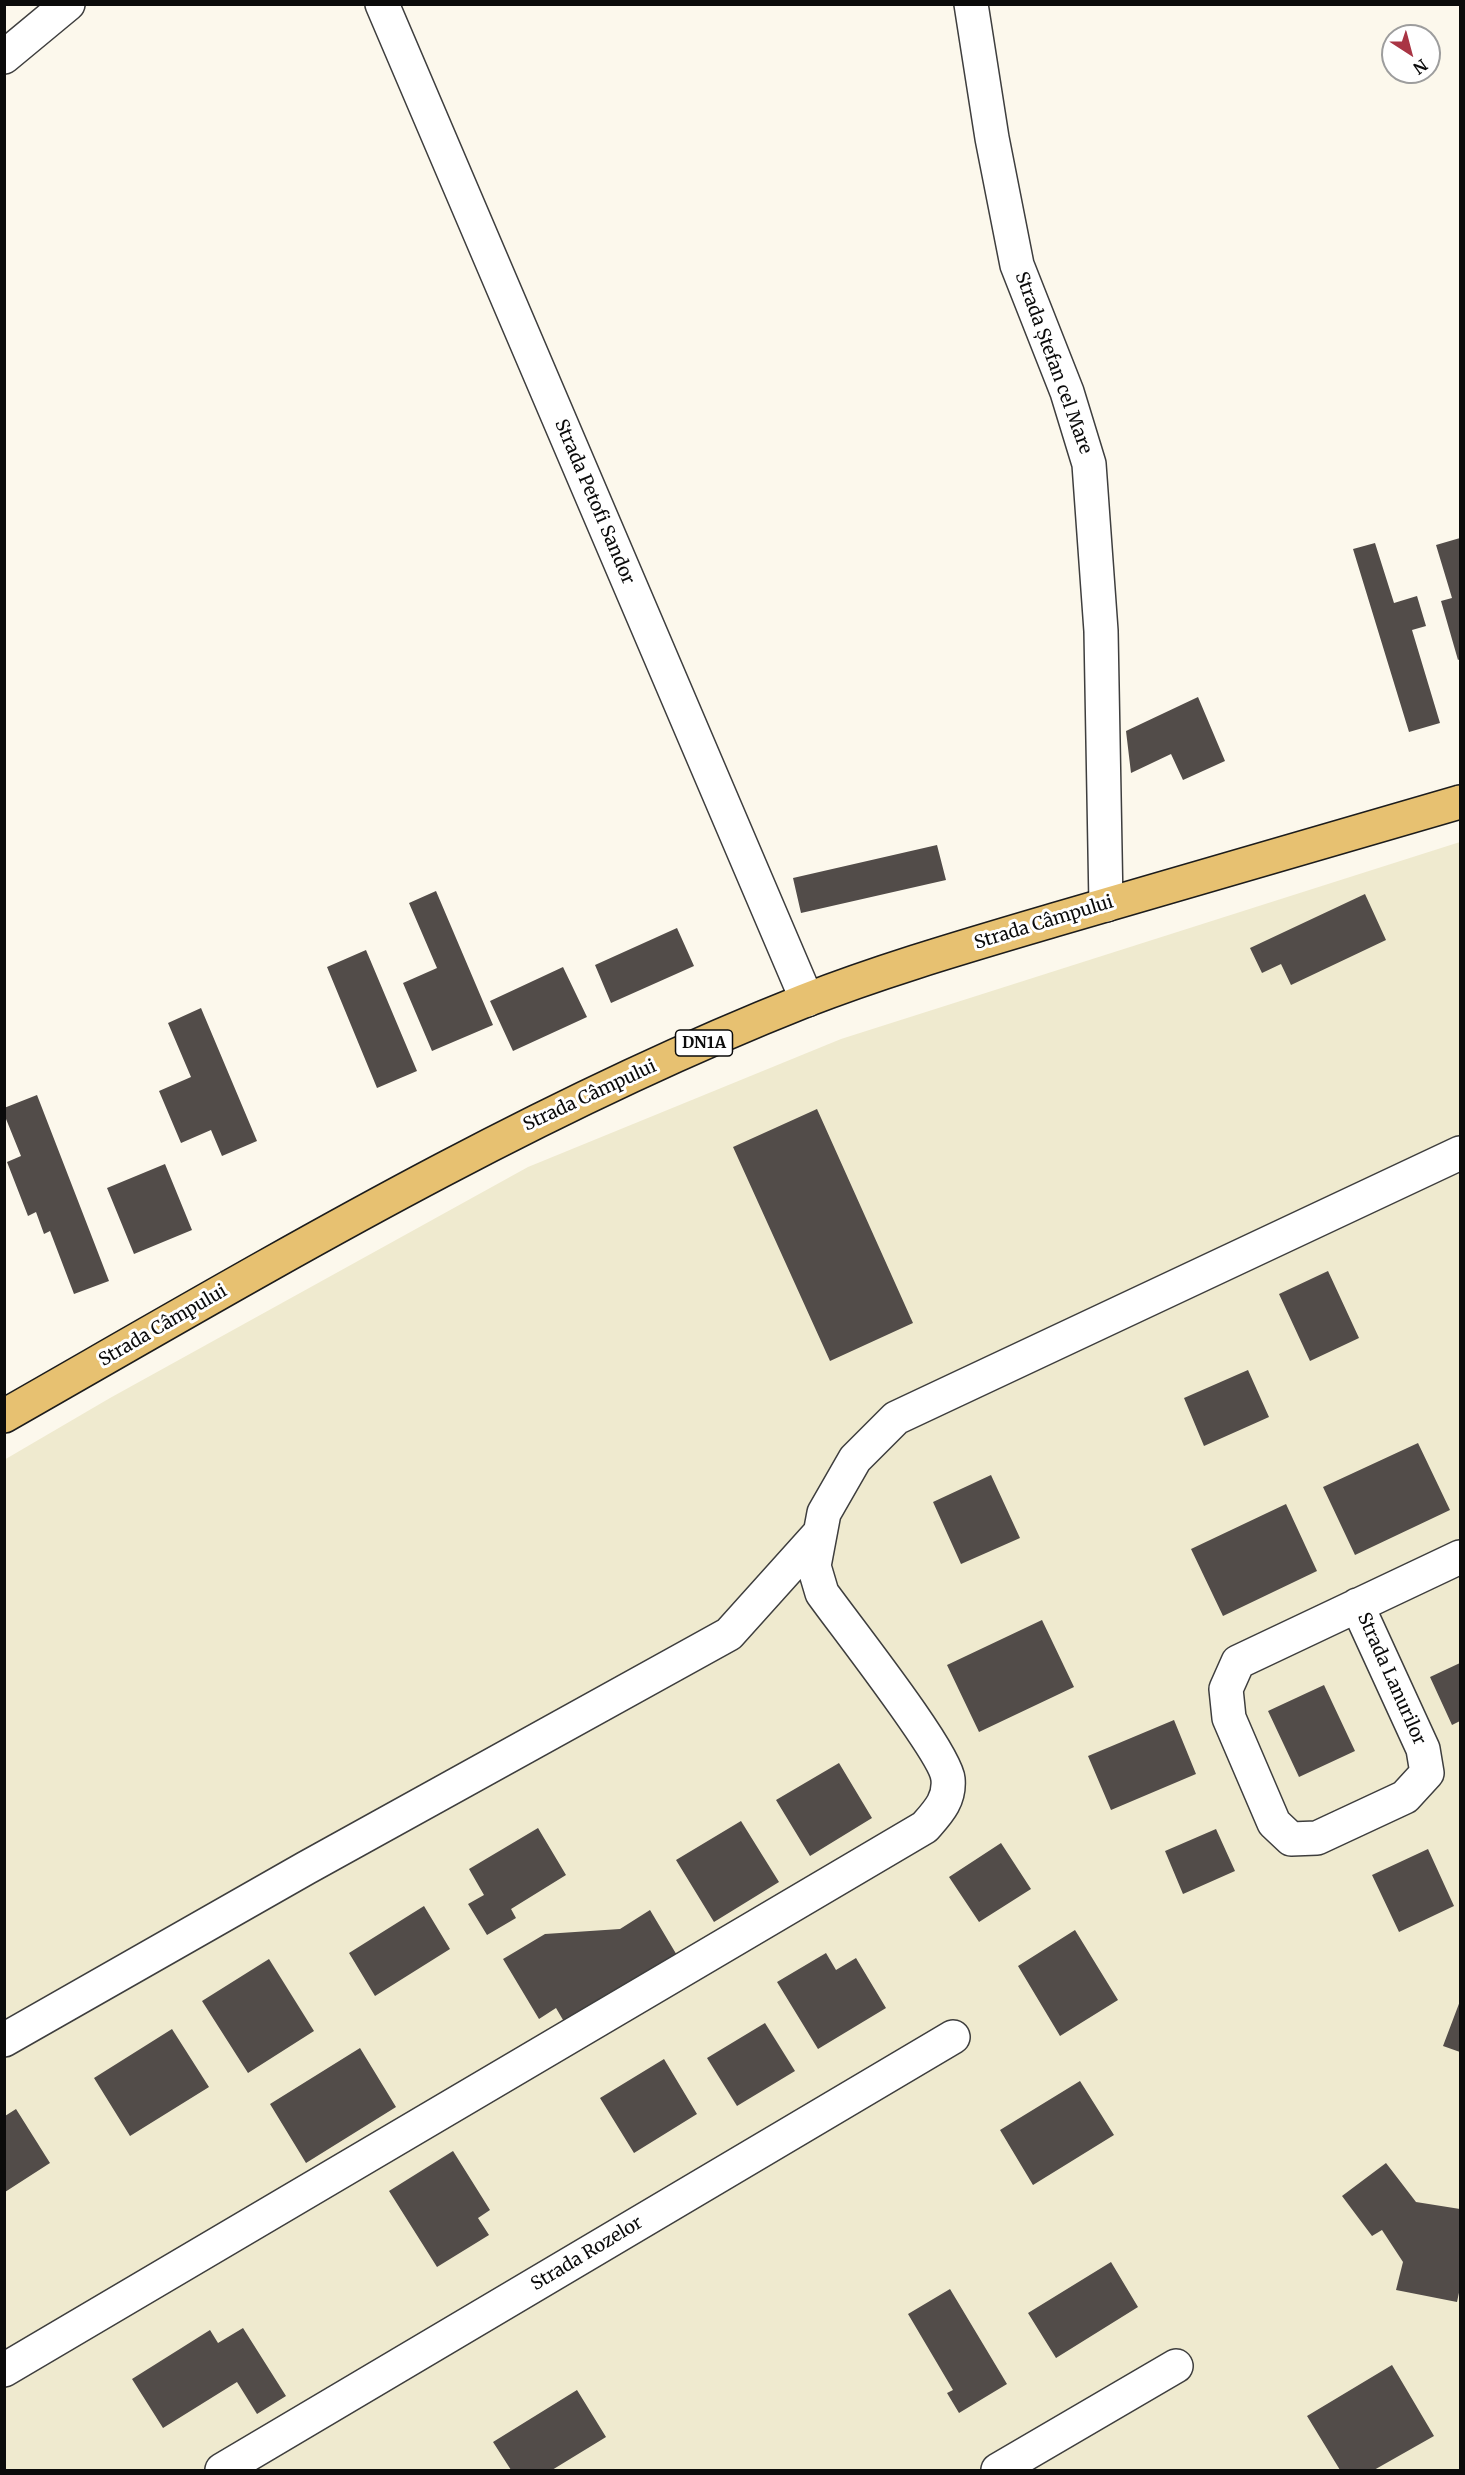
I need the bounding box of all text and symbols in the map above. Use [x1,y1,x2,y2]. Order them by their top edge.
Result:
north arrow [1381,24,1441,84]
text: N [1409,55,1431,79]
street label: Strada Ștefan cel Mare [1010,269,1096,457]
street label: Strada Petofi Sandor [549,416,639,588]
street label: Strada Câmpului [972,892,1116,954]
road number: DN1A [676,1030,732,1056]
street label: Strada Câmpului [520,1056,660,1136]
street label: Strada Câmpului [95,1281,231,1371]
street label: Strada Lanurilor [1352,1610,1430,1748]
street label: Strada Rozelor [527,2212,647,2296]

